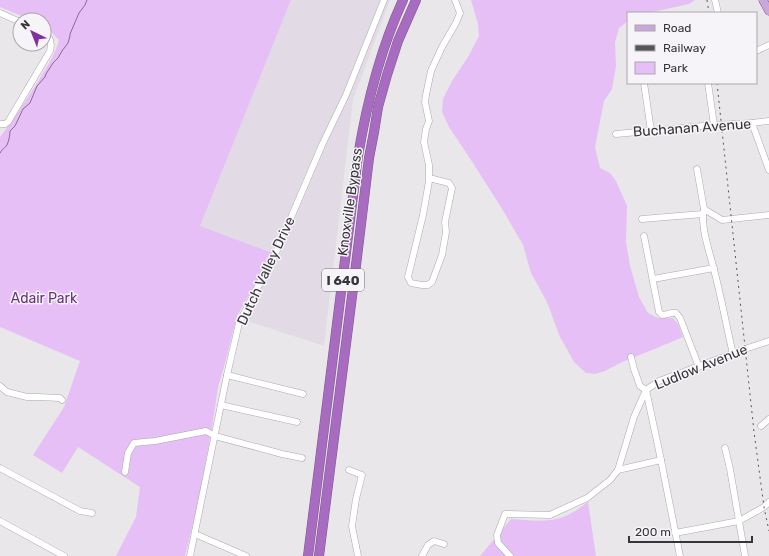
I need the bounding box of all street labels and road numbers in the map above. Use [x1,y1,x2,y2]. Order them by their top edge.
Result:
street label: Buchanan Avenue [632,115,752,141]
street label: Knoxville Bypass [334,147,366,257]
street label: Dutch Valley Drive [233,214,299,328]
road number: I 640 [322,269,364,291]
street label: Ludlow Avenue [652,341,750,393]

